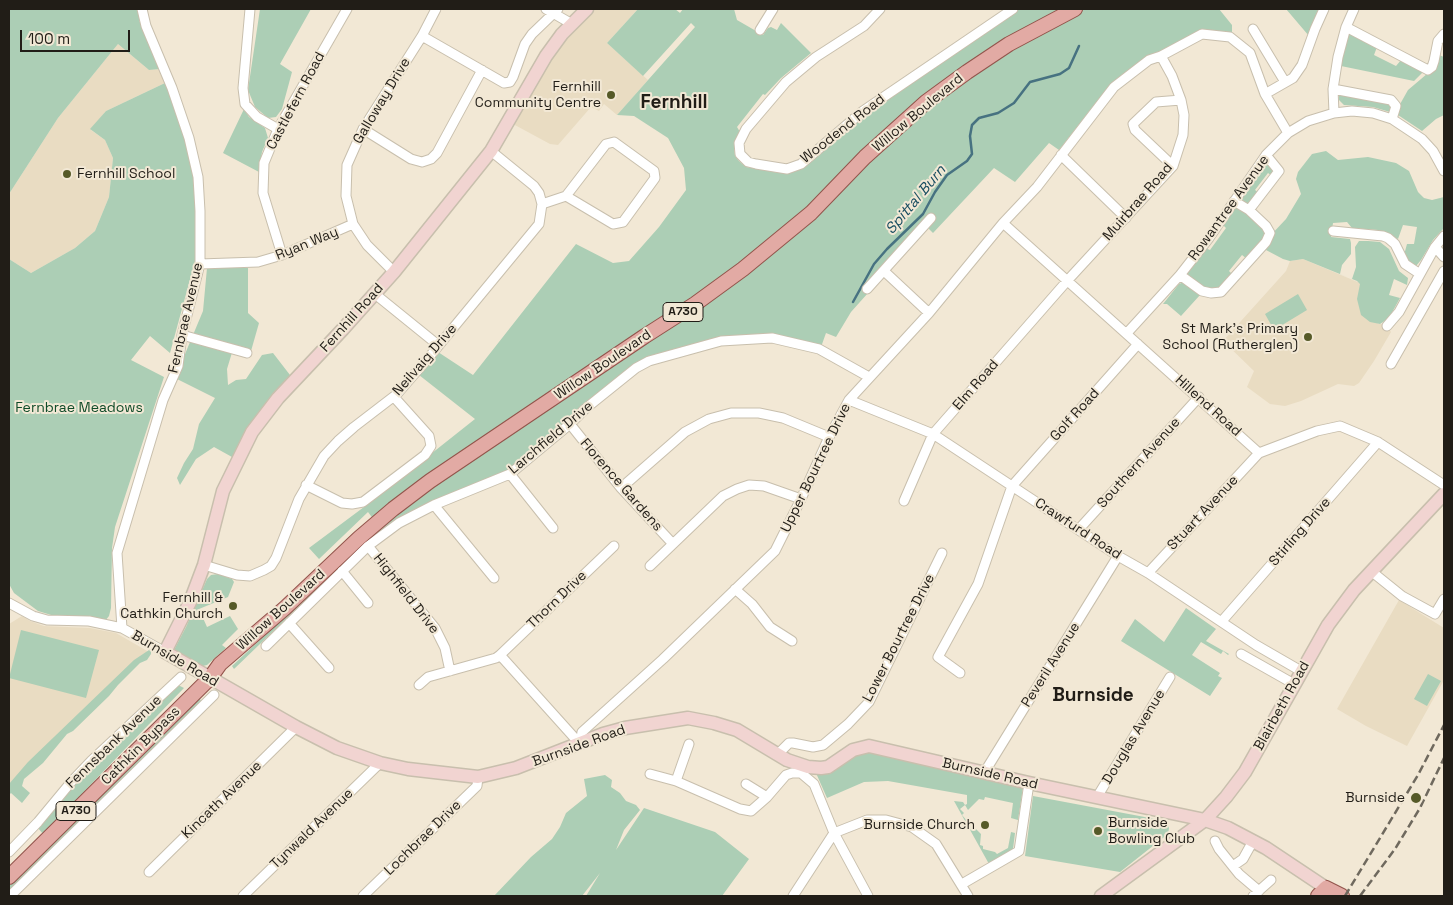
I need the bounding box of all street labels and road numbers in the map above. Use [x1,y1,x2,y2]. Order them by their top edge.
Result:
street label: Castlefern Road [263,49,329,153]
street label: Galloway Drive [350,55,414,147]
street label: Willow Boulevard [869,70,967,156]
street label: Woodend Road [798,91,888,167]
street label: Rowantree Avenue [1185,152,1273,264]
street label: Muirbrae Road [1100,160,1176,244]
street label: Ryan Way [273,224,341,264]
street label: Fernbrae Avenue [165,261,207,375]
street label: Fernhill Road [317,280,387,356]
road number: A730 [663,302,703,322]
street label: Neilvaig Drive [389,321,461,399]
street label: Willow Boulevard [551,326,655,404]
street label: Elm Road [950,356,1002,414]
street label: Hillend Road [1171,372,1245,440]
street label: Golf Road [1047,385,1103,445]
street label: Larchfield Drive [506,398,596,478]
street label: Upper Bourtree Drive [777,401,855,535]
street label: Southern Avenue [1094,414,1184,512]
street label: Florence Gardens [576,435,666,535]
street label: Stuart Avenue [1164,472,1242,554]
street label: Stirling Drive [1266,494,1334,570]
street label: Crawfurd Road [1032,495,1124,563]
street label: Highfield Drive [369,551,443,637]
street label: Willow Boulevard [233,566,329,654]
street label: Thorn Drive [524,567,590,633]
street label: Lower Bourtree Drive [859,571,939,705]
street label: Peveril Avenue [1018,619,1084,711]
street label: Burnside Road [128,627,222,691]
street label: Blairbeth Road [1251,658,1313,754]
street label: Douglas Avenue [1099,687,1169,787]
street label: Fennsbank Avenue [63,692,165,792]
street label: Cathkin Bypass [98,703,184,789]
street label: Burnside Road [530,721,628,771]
street label: Burnside Road [940,755,1040,793]
street label: Kincath Avenue [179,758,265,842]
street label: Tynwald Avenue [267,785,357,873]
street label: Lochbrae Drive [381,797,465,879]
road number: A730 [56,801,96,820]

